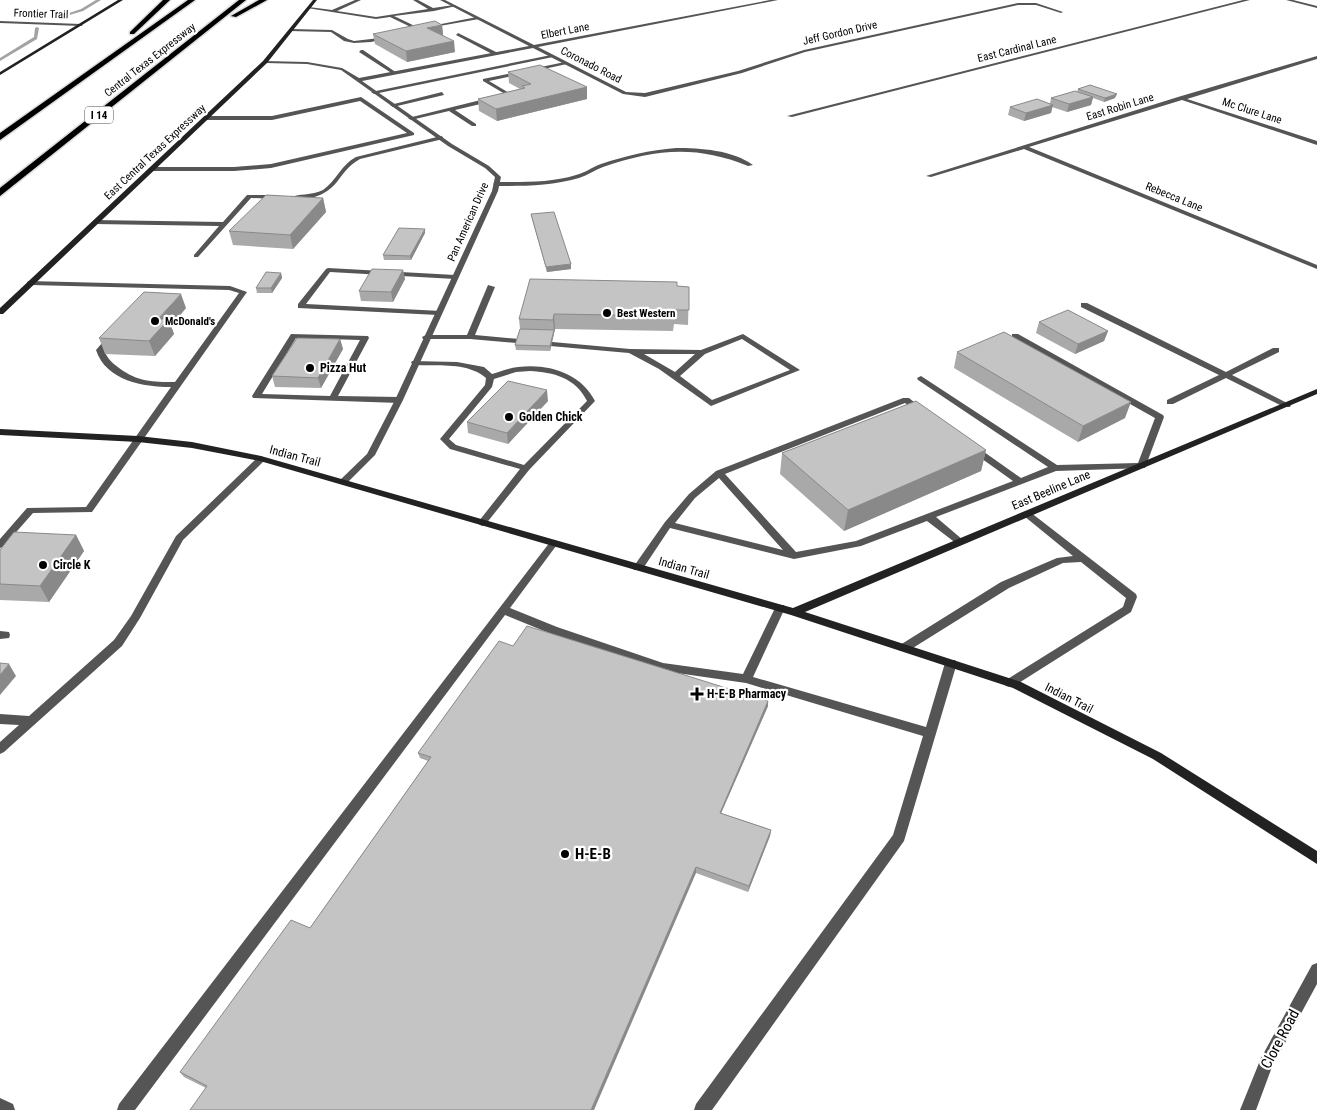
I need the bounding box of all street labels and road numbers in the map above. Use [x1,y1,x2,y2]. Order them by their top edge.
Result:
street label: Frontier Trail [13,7,69,21]
street label: Jeff Gordon Drive [802,18,878,48]
street label: Central Texas Expressway [102,20,199,100]
street label: Elbert Lane [540,20,590,42]
street label: East Cardinal Lane [976,33,1058,65]
street label: Coronado Road [558,44,624,86]
street label: East Robin Lane [1085,91,1155,123]
street label: Mc Clure Lane [1221,95,1283,127]
street label: East Central Texas Expressway [102,101,209,202]
road number: I 14 [85,106,113,124]
street label: Rebecca Lane [1144,180,1204,214]
street label: Pan American Drive [445,181,491,263]
street label: Indian Trail [268,442,322,470]
street label: East Beeline Lane [1010,467,1093,513]
street label: Indian Trail [657,554,711,582]
street label: Indian Trail [1043,680,1095,716]
street label: Clore Road [1257,1006,1303,1072]

